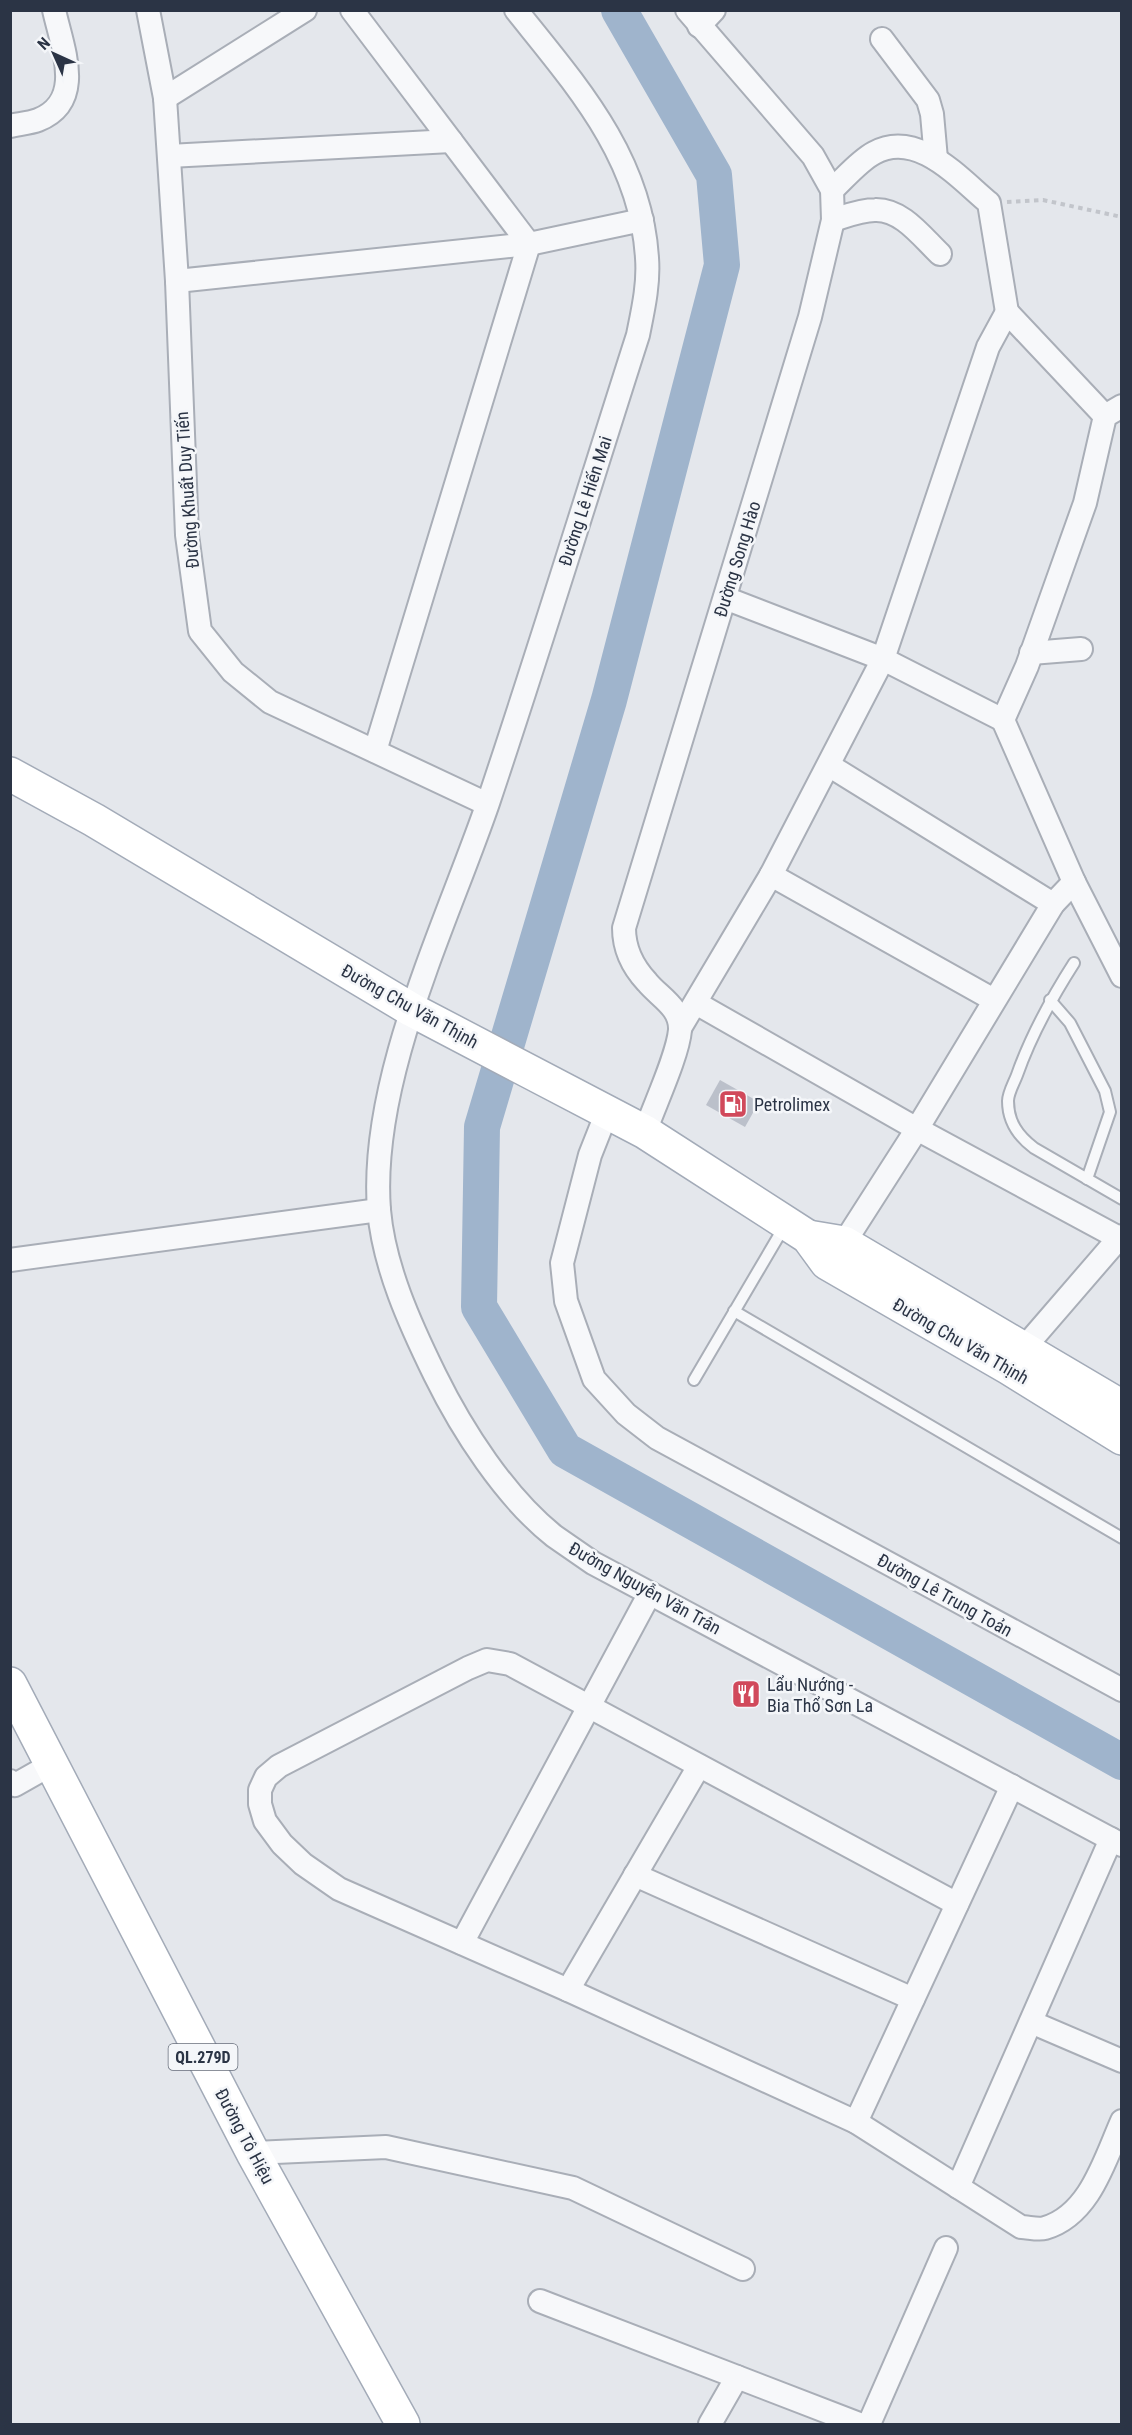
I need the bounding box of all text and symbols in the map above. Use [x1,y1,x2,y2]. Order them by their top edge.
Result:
north arrow [24,24,84,84]
text: N [34,34,54,54]
street label: Đường Khuất Duy Tiến [171,411,203,569]
street label: Đường Lê Hiến Mai [554,433,616,569]
street label: Đường Song Hào [709,498,765,620]
street label: Đường Chu Văn Thịnh [338,960,482,1052]
fuel station icon: Petrolimex [717,1088,749,1120]
place label: Petrolimex [754,1094,830,1115]
street label: Đường Chu Văn Thịnh [889,1294,1033,1388]
street label: Đường Nguyễn Văn Trân [565,1537,725,1639]
street label: Đường Lê Trung Toản [874,1549,1016,1641]
place label: Lẩu Nướng - Bia Thổ Sơn La [767,1674,873,1716]
restaurant icon: Lẩu Nướng - Bia Thổ Sơn La [730,1678,762,1710]
road number: QL.279D [168,2044,238,2070]
street label: Đường Tô Hiệu [211,2085,279,2187]

